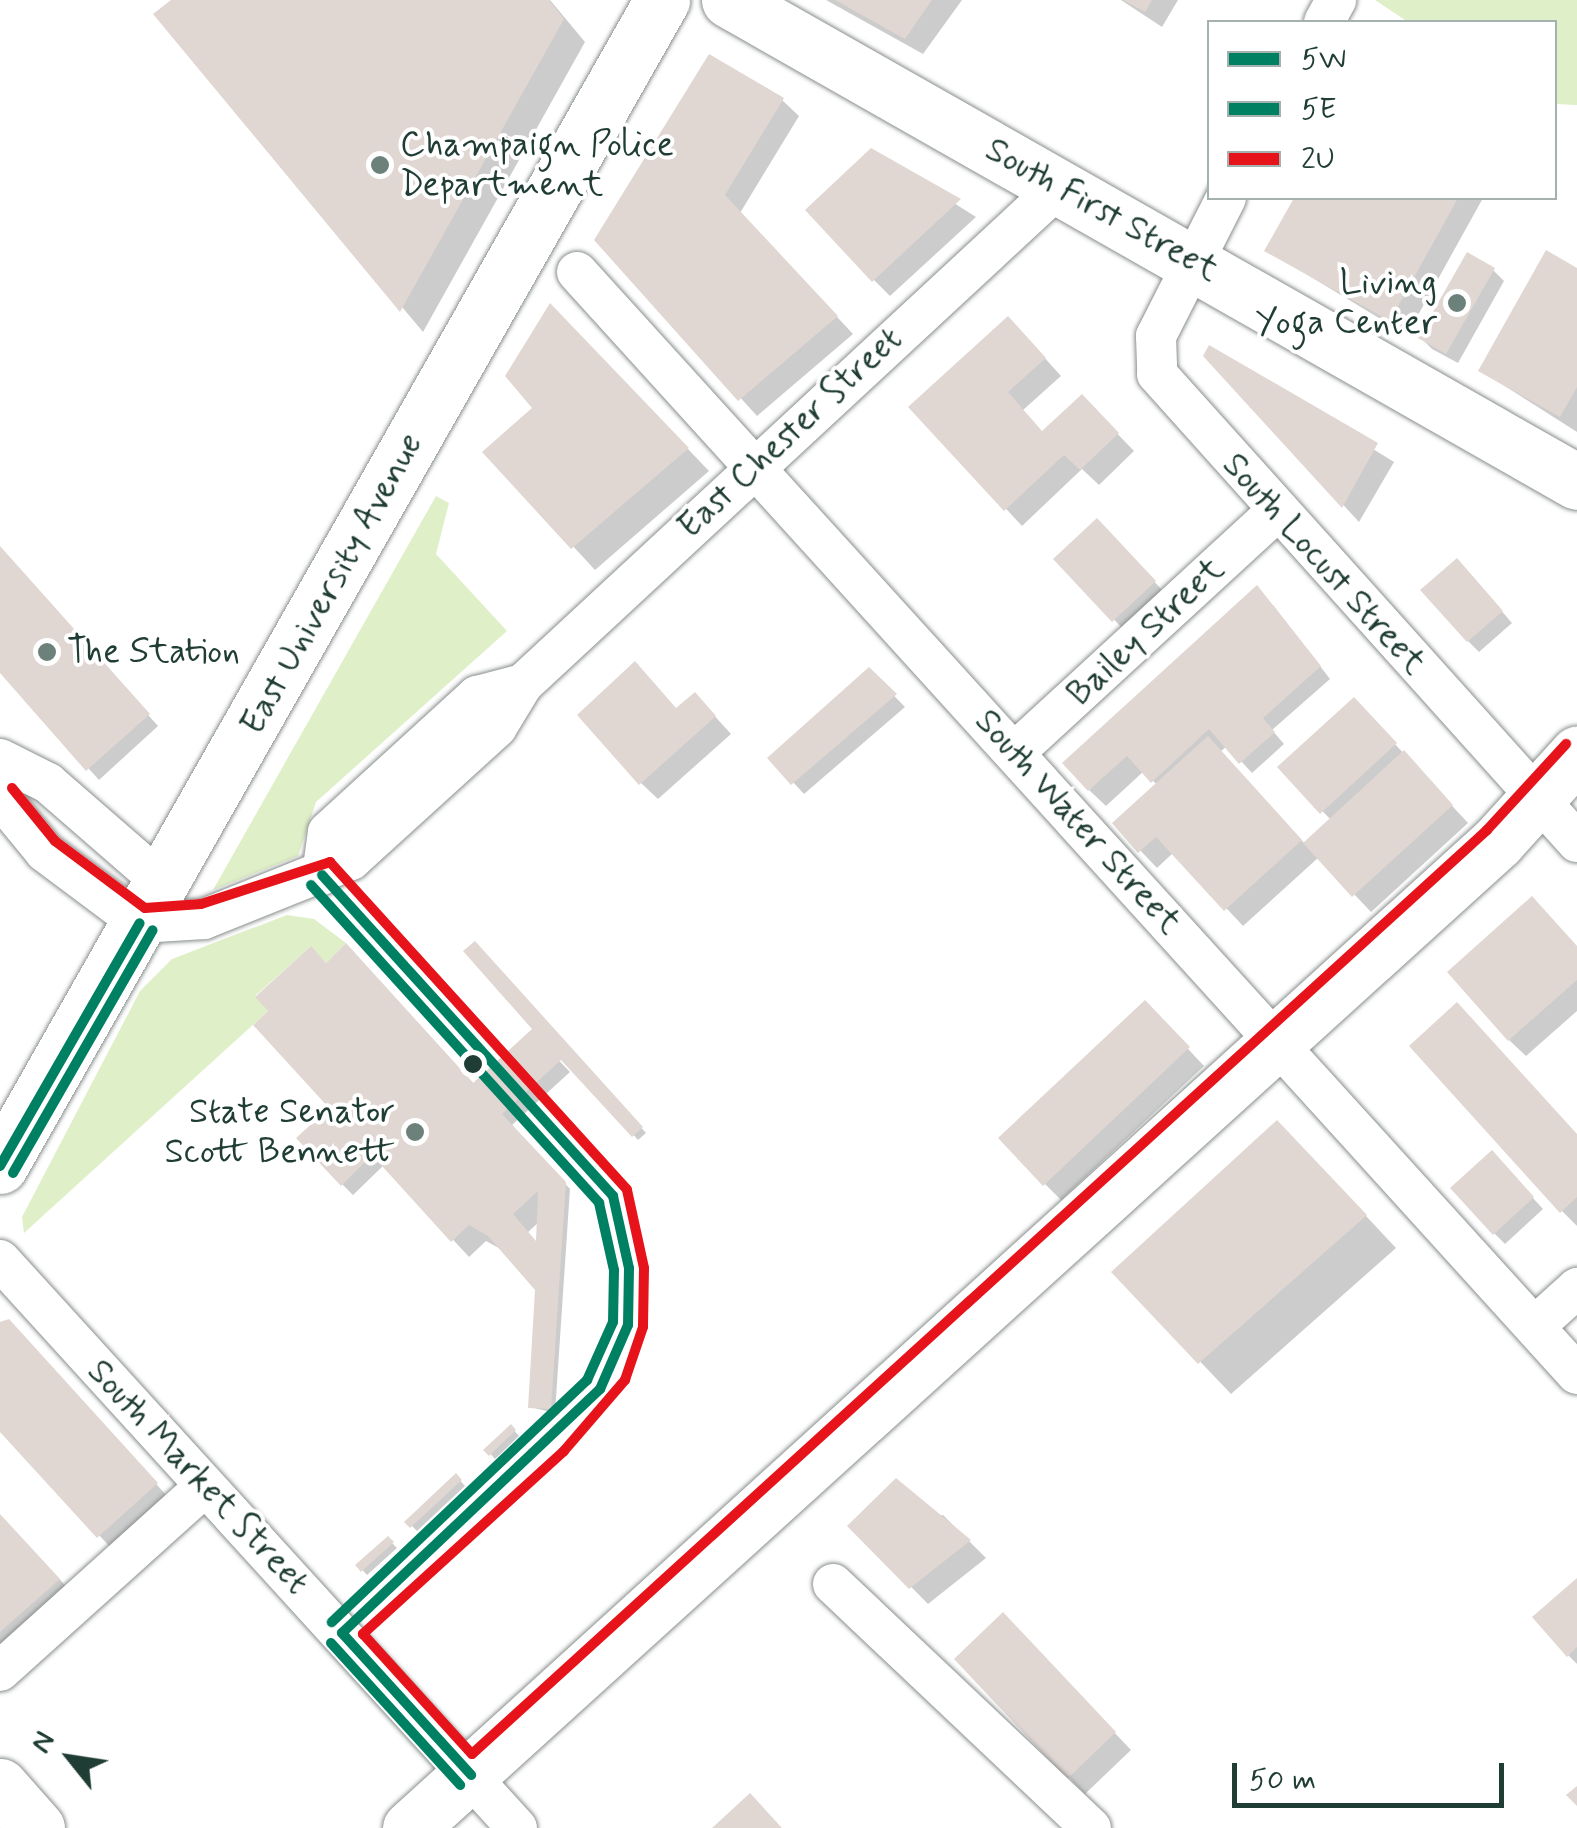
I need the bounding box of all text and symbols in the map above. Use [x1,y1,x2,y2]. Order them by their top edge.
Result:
legend [1207,20,1557,200]
text: 5W [1301,40,1346,79]
text: 5E [1301,90,1337,129]
place label: Champaign Police Department [400,124,674,206]
street label: South First Street [978,129,1226,291]
text: 2U [1301,140,1335,179]
marker: Champaign Police Department [369,154,391,176]
place label: Living Yoga Center [1250,262,1437,344]
marker: Living Yoga Center [1446,292,1468,314]
street label: East Chester Street [667,316,913,550]
street label: East University Avenue [231,424,433,744]
street label: South Locust Street [1213,444,1435,684]
street label: Bailey Street [1059,549,1233,715]
place label: The Station [67,631,233,673]
marker: The Station [36,641,58,663]
street label: South Water Street [966,701,1190,943]
unlabelled marker [463,1054,483,1074]
place label: State Senator Scott Bennett [164,1091,395,1173]
marker: State Senator Scott Bennett [404,1121,426,1143]
street label: South Market Street [76,1349,320,1605]
north arrow [20,1708,120,1808]
text: N [23,1725,64,1760]
scale bar [1237,1743,1510,1805]
text: 50 m [1249,1761,1316,1800]

